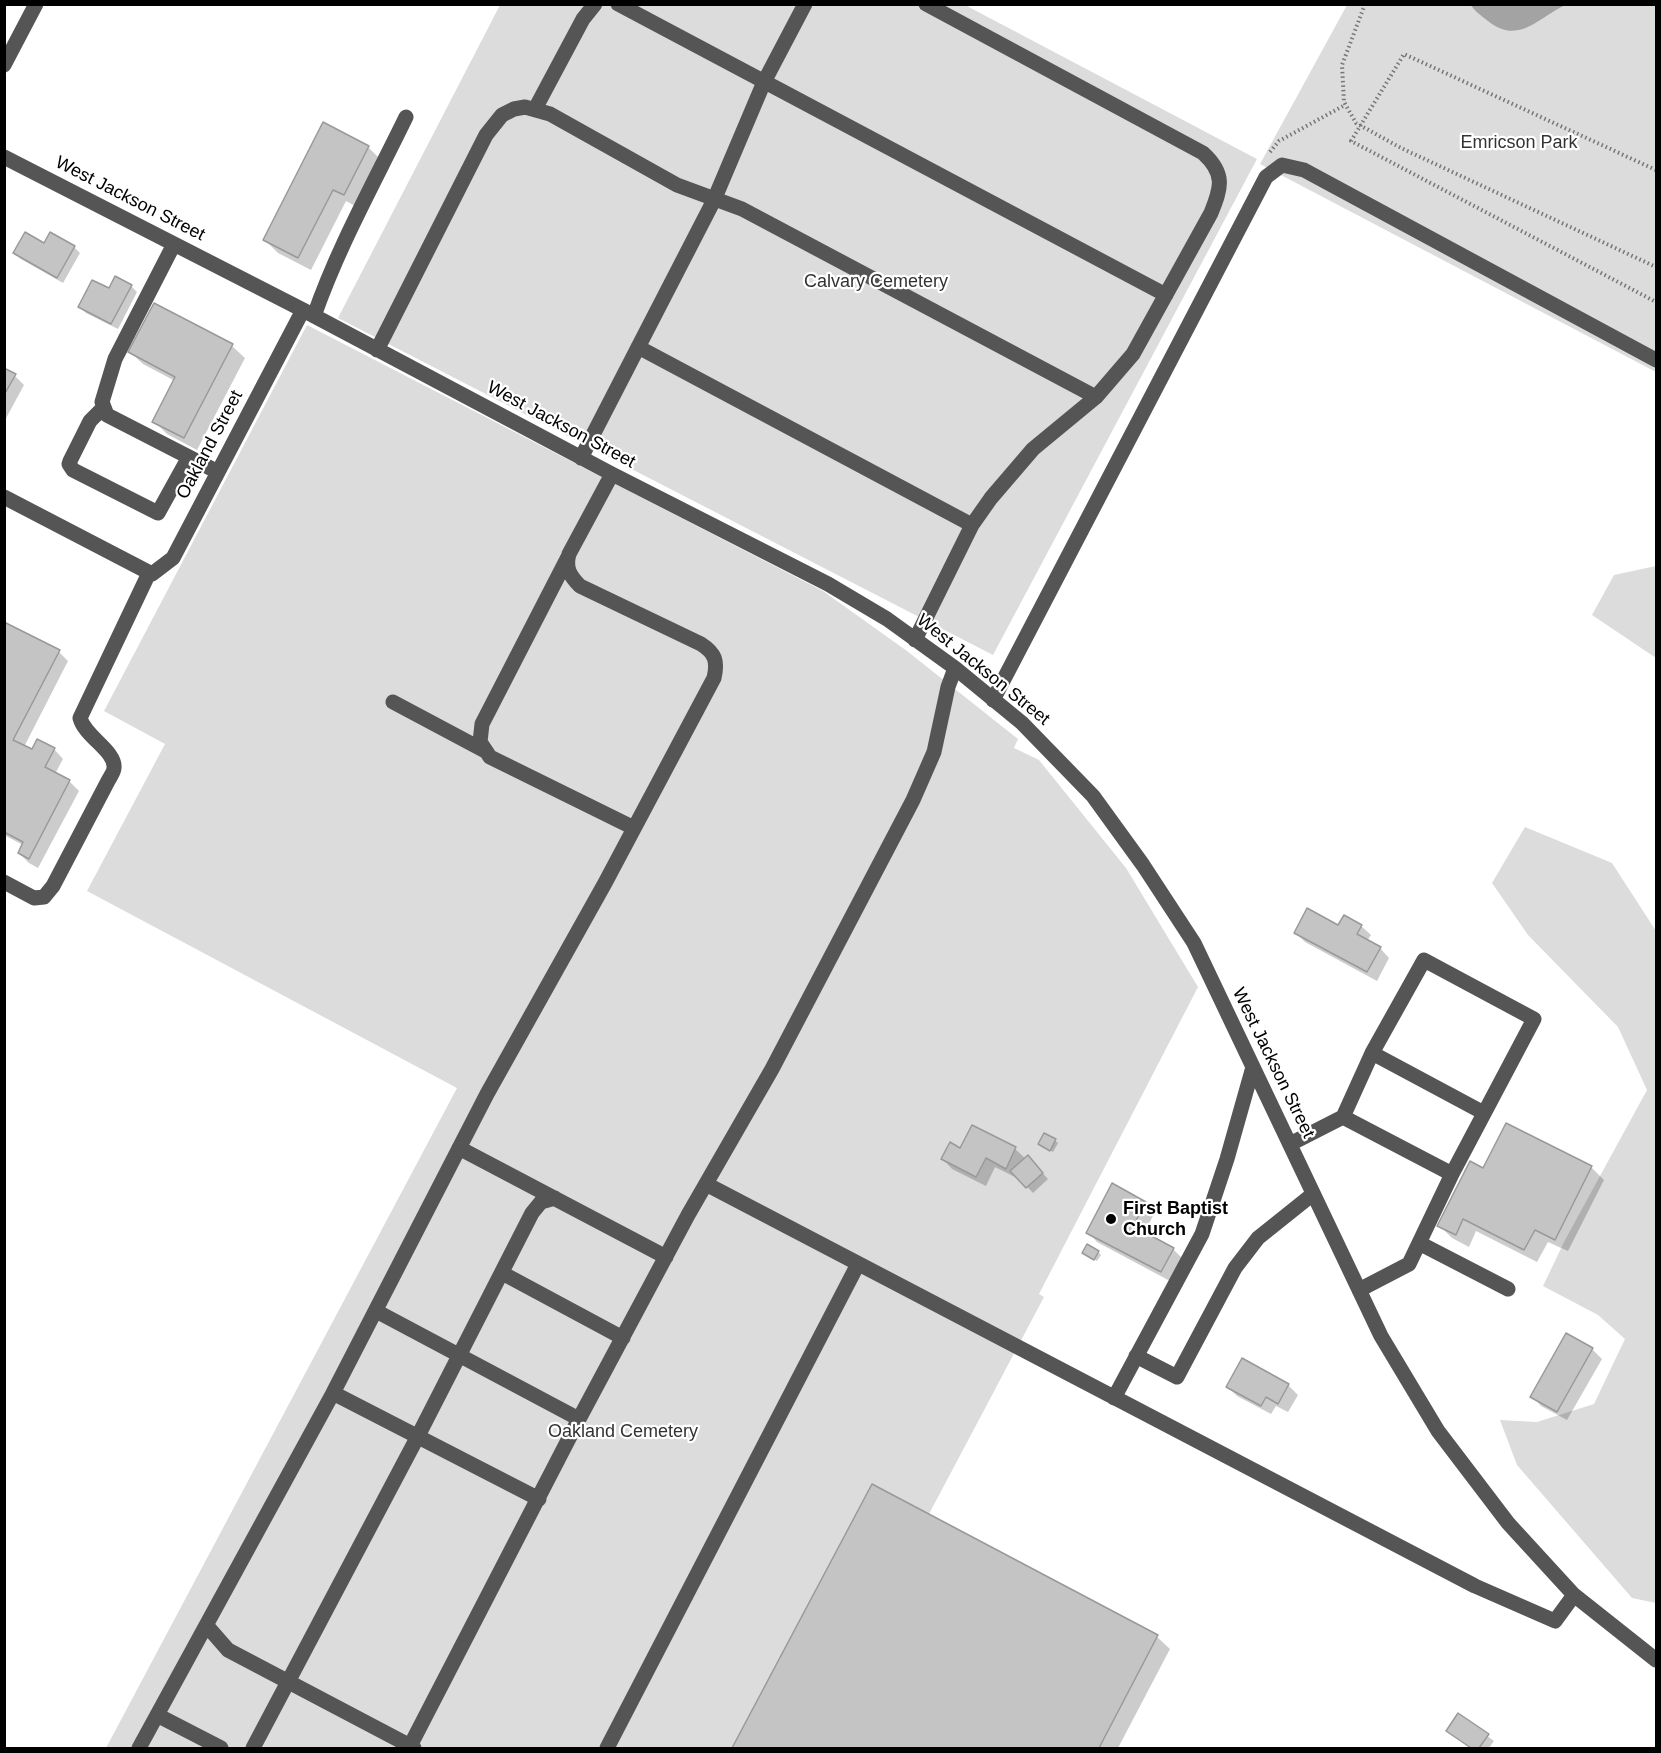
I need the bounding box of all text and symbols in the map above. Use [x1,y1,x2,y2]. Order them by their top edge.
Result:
park label: Emricson Park [1460,132,1578,154]
street label: West Jackson Street [52,152,208,246]
park label: Calvary Cemetery [804,271,948,293]
street label: West Jackson Street [483,377,639,473]
street label: Oakland Street [172,387,248,503]
street label: West Jackson Street [912,610,1054,730]
street label: West Jackson Street [1227,984,1319,1142]
place label: First Baptist Church [1123,1198,1228,1240]
marker: First Baptist Church [1104,1212,1118,1226]
park label: Oakland Cemetery [548,1421,698,1443]

